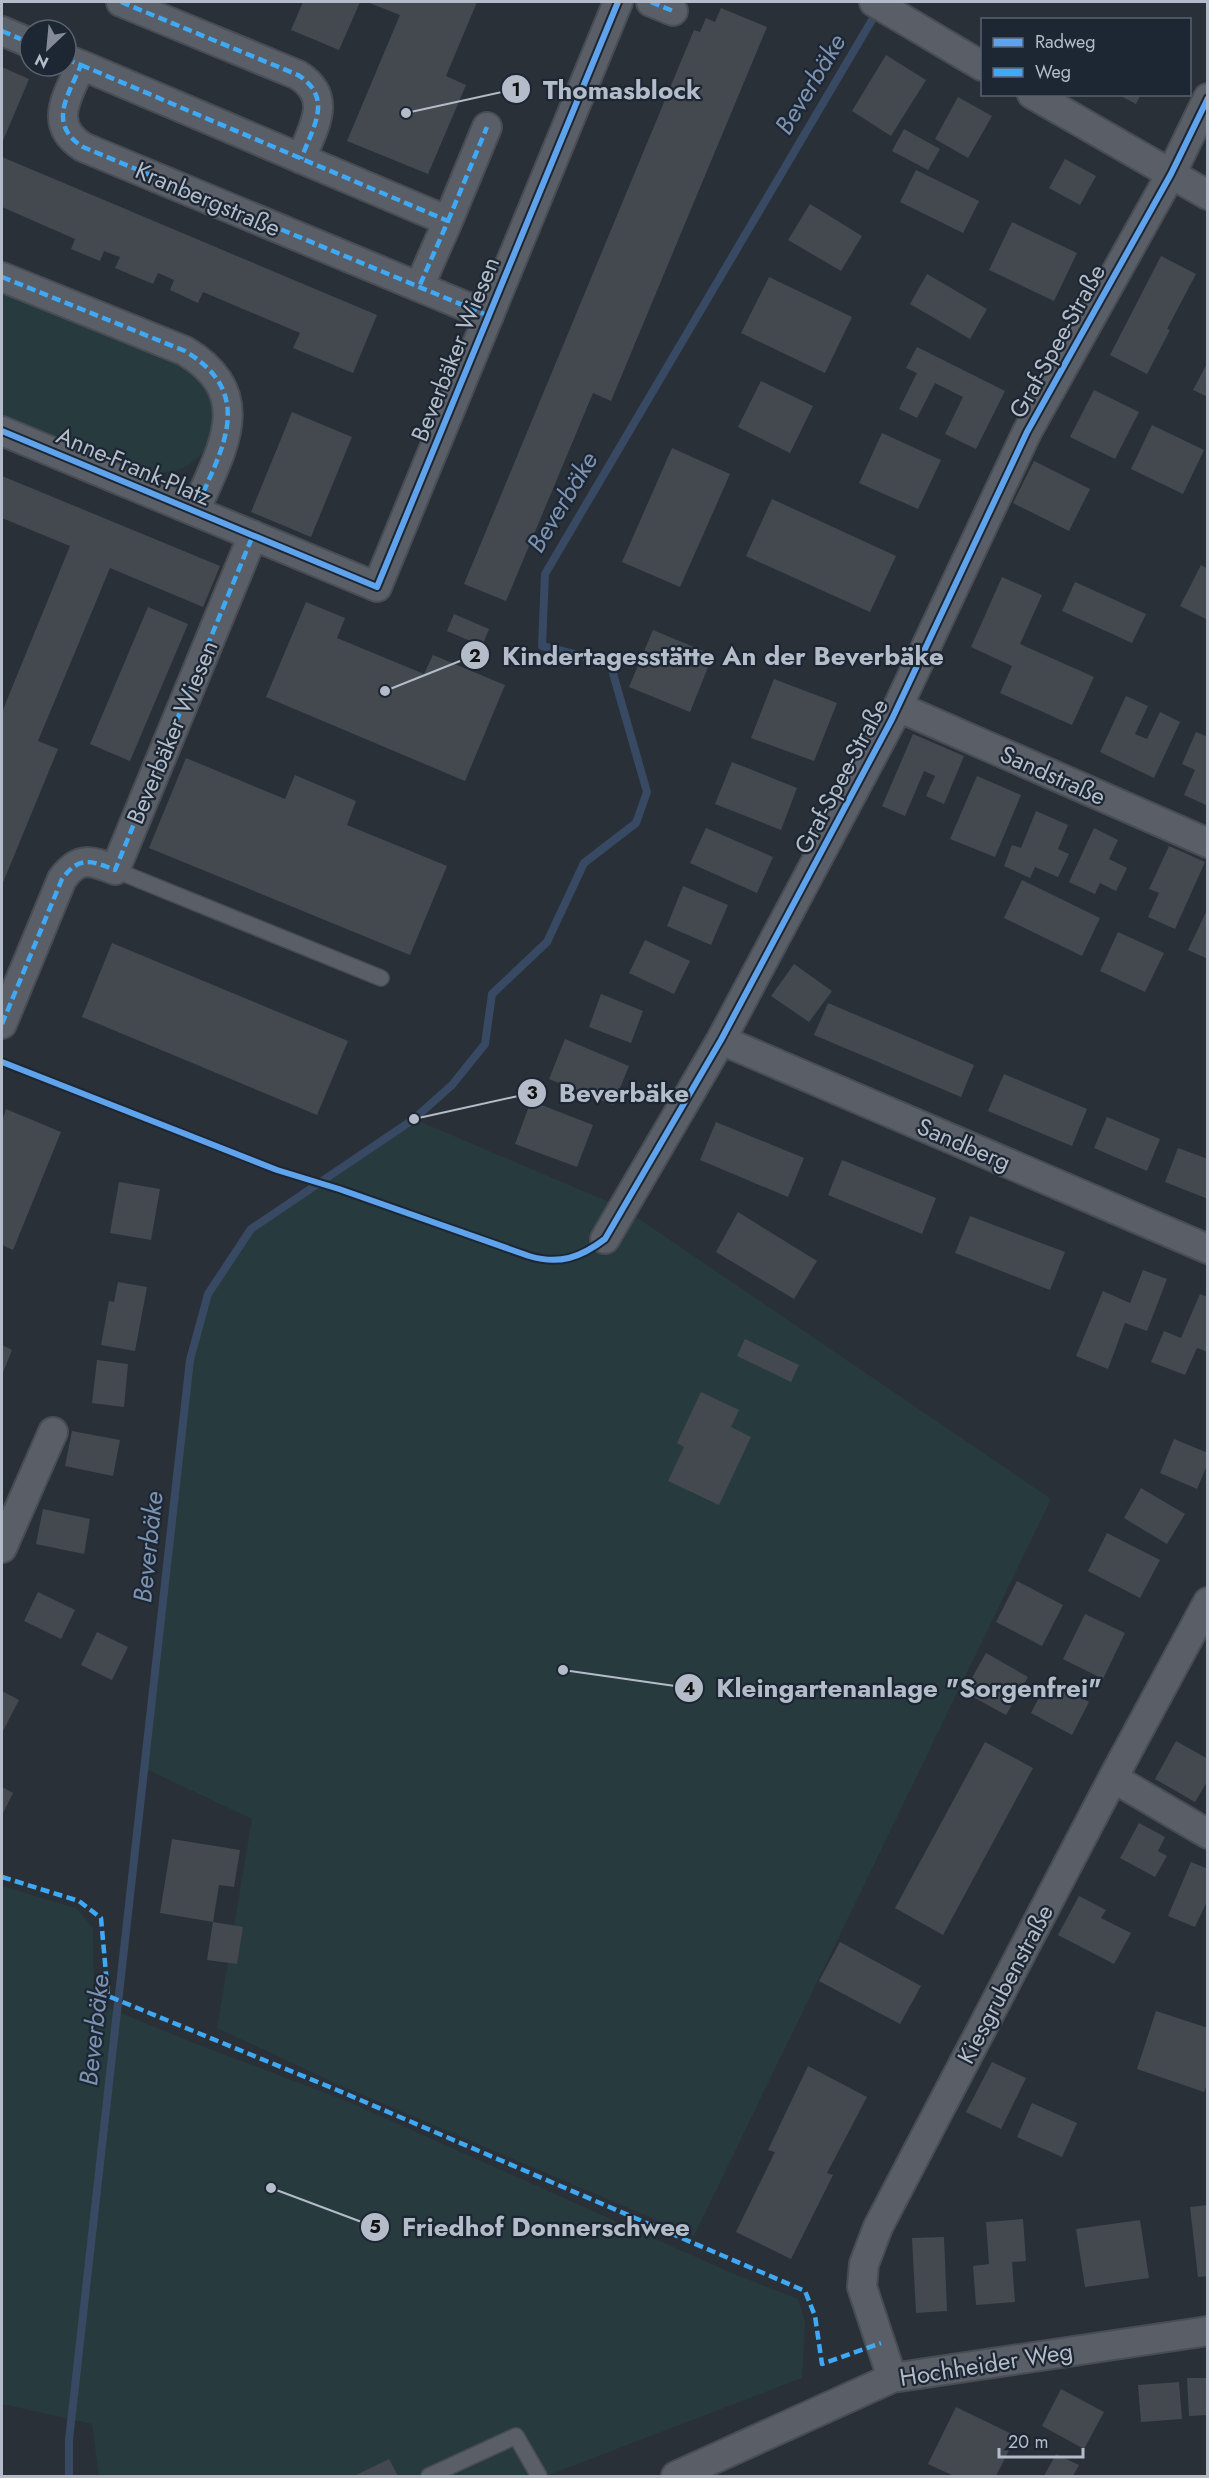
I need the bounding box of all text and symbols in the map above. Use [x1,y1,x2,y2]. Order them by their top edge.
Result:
north arrow [18,18,78,78]
legend [981,18,1191,96]
water label: Beverbäke [765,26,855,142]
text: Radweg [1035,29,1096,55]
text: N [31,48,52,74]
text: Weg [1035,59,1071,85]
callout: Thomasblock [501,67,713,111]
text: Thomasblock [543,71,701,109]
text: 1 [511,77,521,103]
street label: Kranbergstraße [130,153,286,245]
street label: Beverbäker Wiesen [402,251,508,447]
street label: Graf-Spee-Straße [1000,258,1114,424]
street label: Anne-Frank-Platz [51,418,217,514]
water label: Beverbäke [517,444,607,560]
callout: Kindertagesstätte An der Beverbäke [460,633,956,677]
street label: Beverbäker Wiesen [118,635,226,829]
text: Kindertagesstätte An der Beverbäke [502,637,944,675]
text: 2 [469,643,481,669]
street label: Graf-Spee-Straße [785,692,897,860]
street label: Sandstraße [995,736,1111,814]
callout: Beverbäke [517,1071,701,1115]
text: Beverbäke [559,1074,689,1112]
text: 3 [526,1080,538,1106]
street label: Sandberg [912,1109,1016,1179]
water label: Beverbäke [123,1490,173,1604]
callout: Kleingartenanlage "Sorgenfrei" [674,1666,1114,1710]
text: Kleingartenanlage "Sorgenfrei" [716,1669,1102,1707]
text: 4 [683,1676,695,1702]
street label: Kiesgrubenstraße [948,1898,1062,2070]
water label: Beverbäke [69,1973,119,2087]
callout: Friedhof Donnerschwee [360,2205,702,2249]
text: Friedhof Donnerschwee [402,2208,690,2246]
text: 5 [369,2214,381,2240]
street label: Hochheider Weg [897,2333,1075,2395]
scale bar [999,2421,1083,2459]
text: 20 m [1008,2429,1048,2455]

